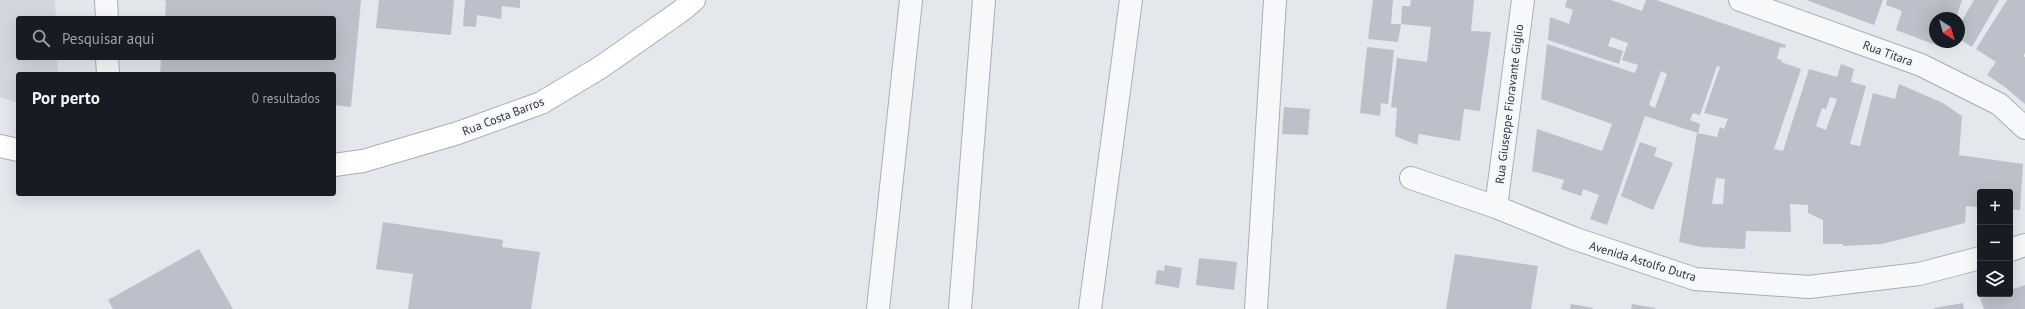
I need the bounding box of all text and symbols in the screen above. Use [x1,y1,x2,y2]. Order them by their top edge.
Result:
north arrow [1929,12,1965,48]
search box [16,16,336,60]
street label: Rua Giuseppe Fioravante Giglio [1492,23,1526,185]
icon: search [30,27,52,49]
text: Pesquisar aqui [62,29,154,48]
street label: Rua Titara [1861,37,1915,69]
text: Por perto [32,87,100,109]
text: 0 resultados [252,90,320,107]
street label: Rua Costa Barros [460,94,546,138]
map controls [1977,189,2013,297]
button: + [1977,189,2013,225]
button: − [1977,225,2013,261]
street label: Avenida Astolfo Dutra [1588,238,1698,284]
button: layers [1977,261,2013,297]

